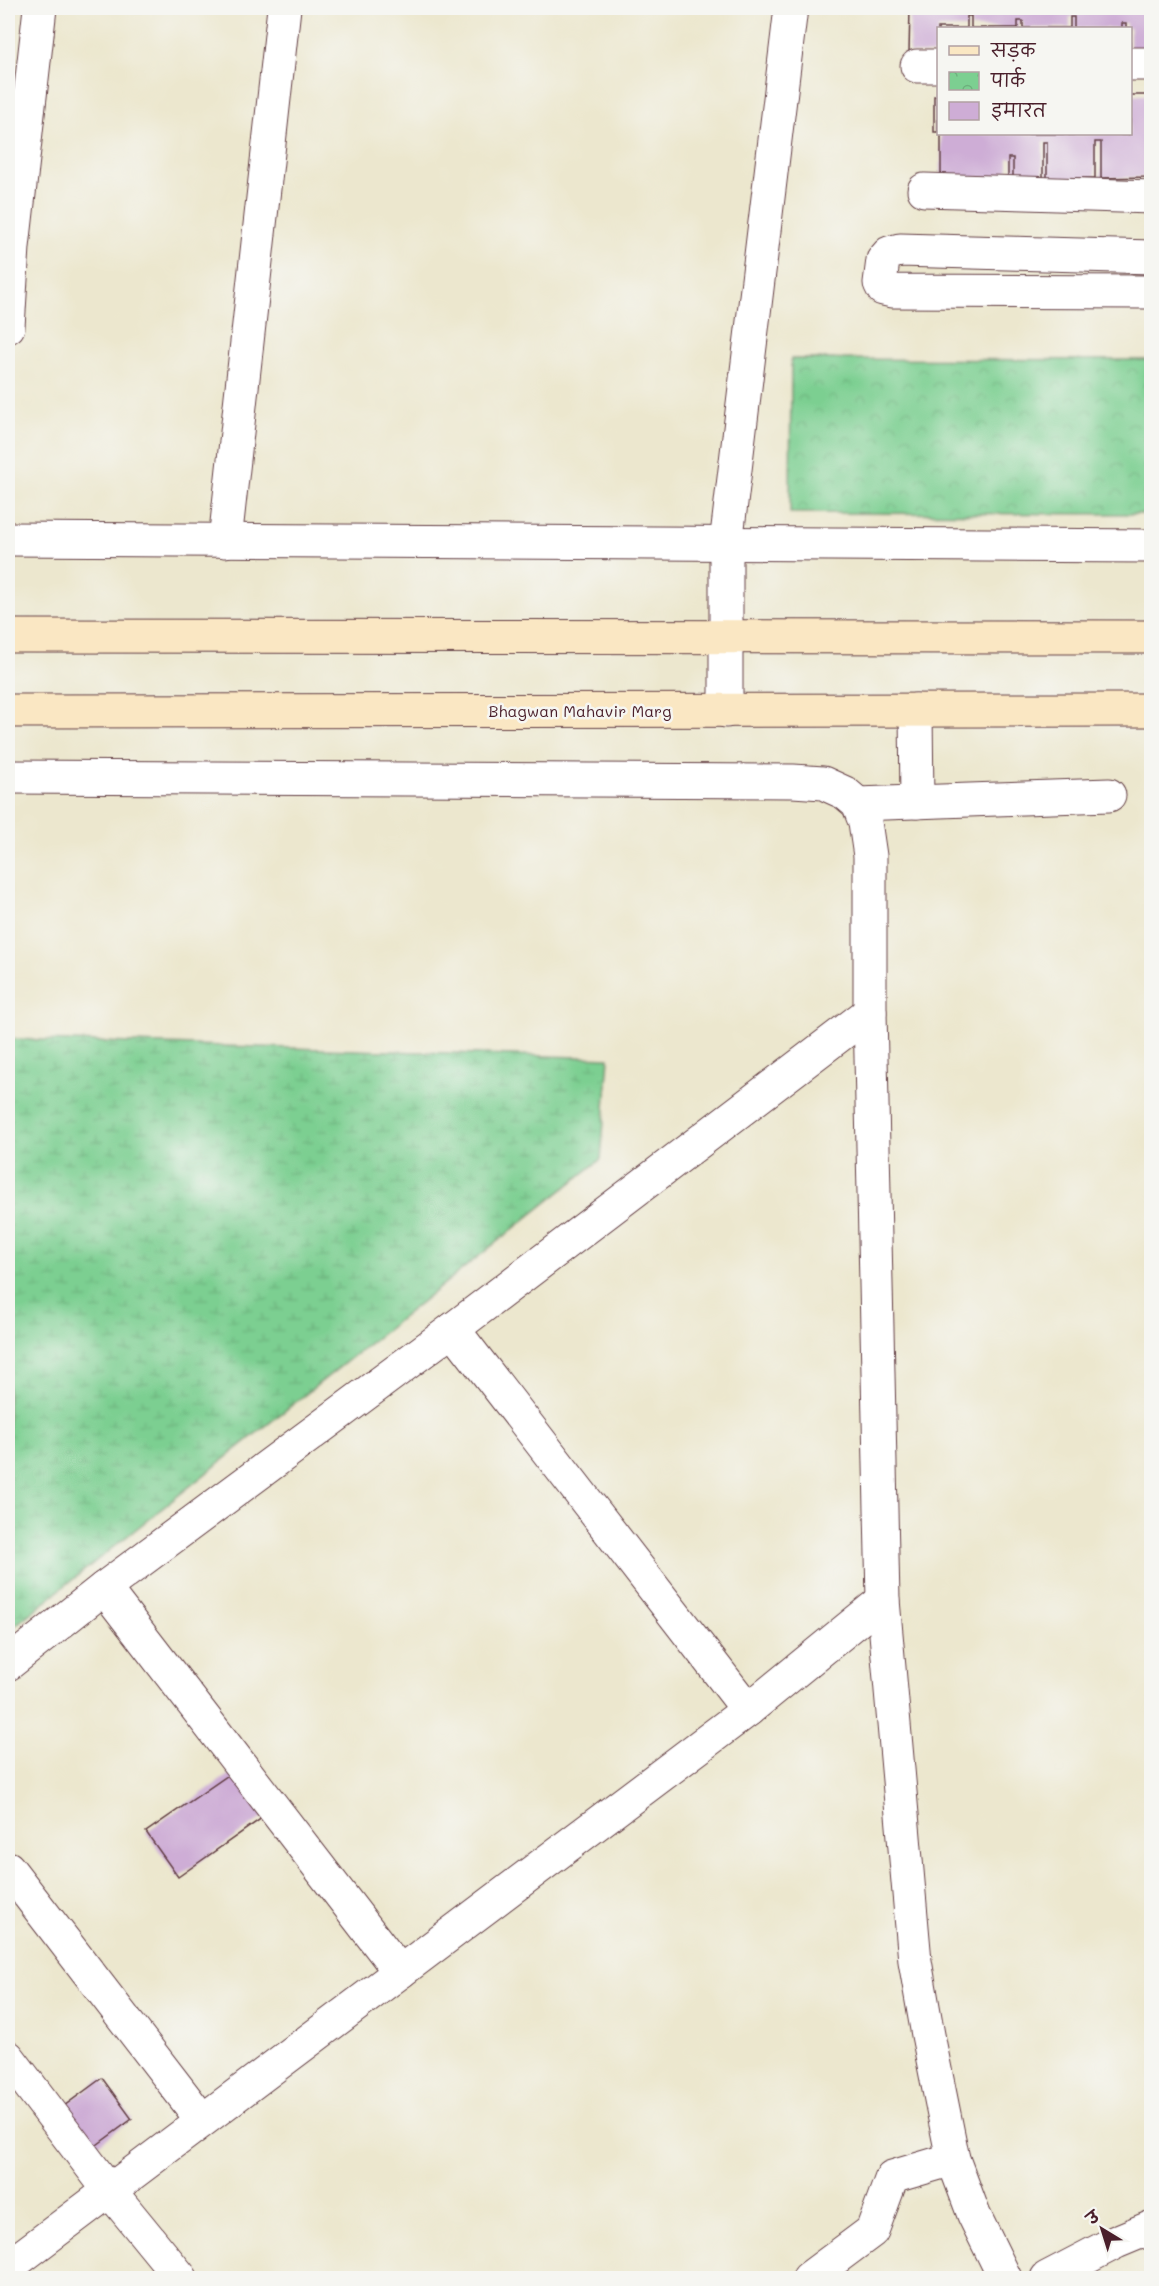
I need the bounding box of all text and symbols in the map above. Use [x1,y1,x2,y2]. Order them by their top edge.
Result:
legend [937,27,1132,135]
text: सड़क [990,38,1036,62]
text: पार्क [990,67,1026,92]
text: इमारत [991,98,1047,122]
street label: Bhagwan Mahavir Marg [489,700,671,721]
north arrow [1072,2199,1132,2259]
text: उ [1080,2204,1104,2230]

